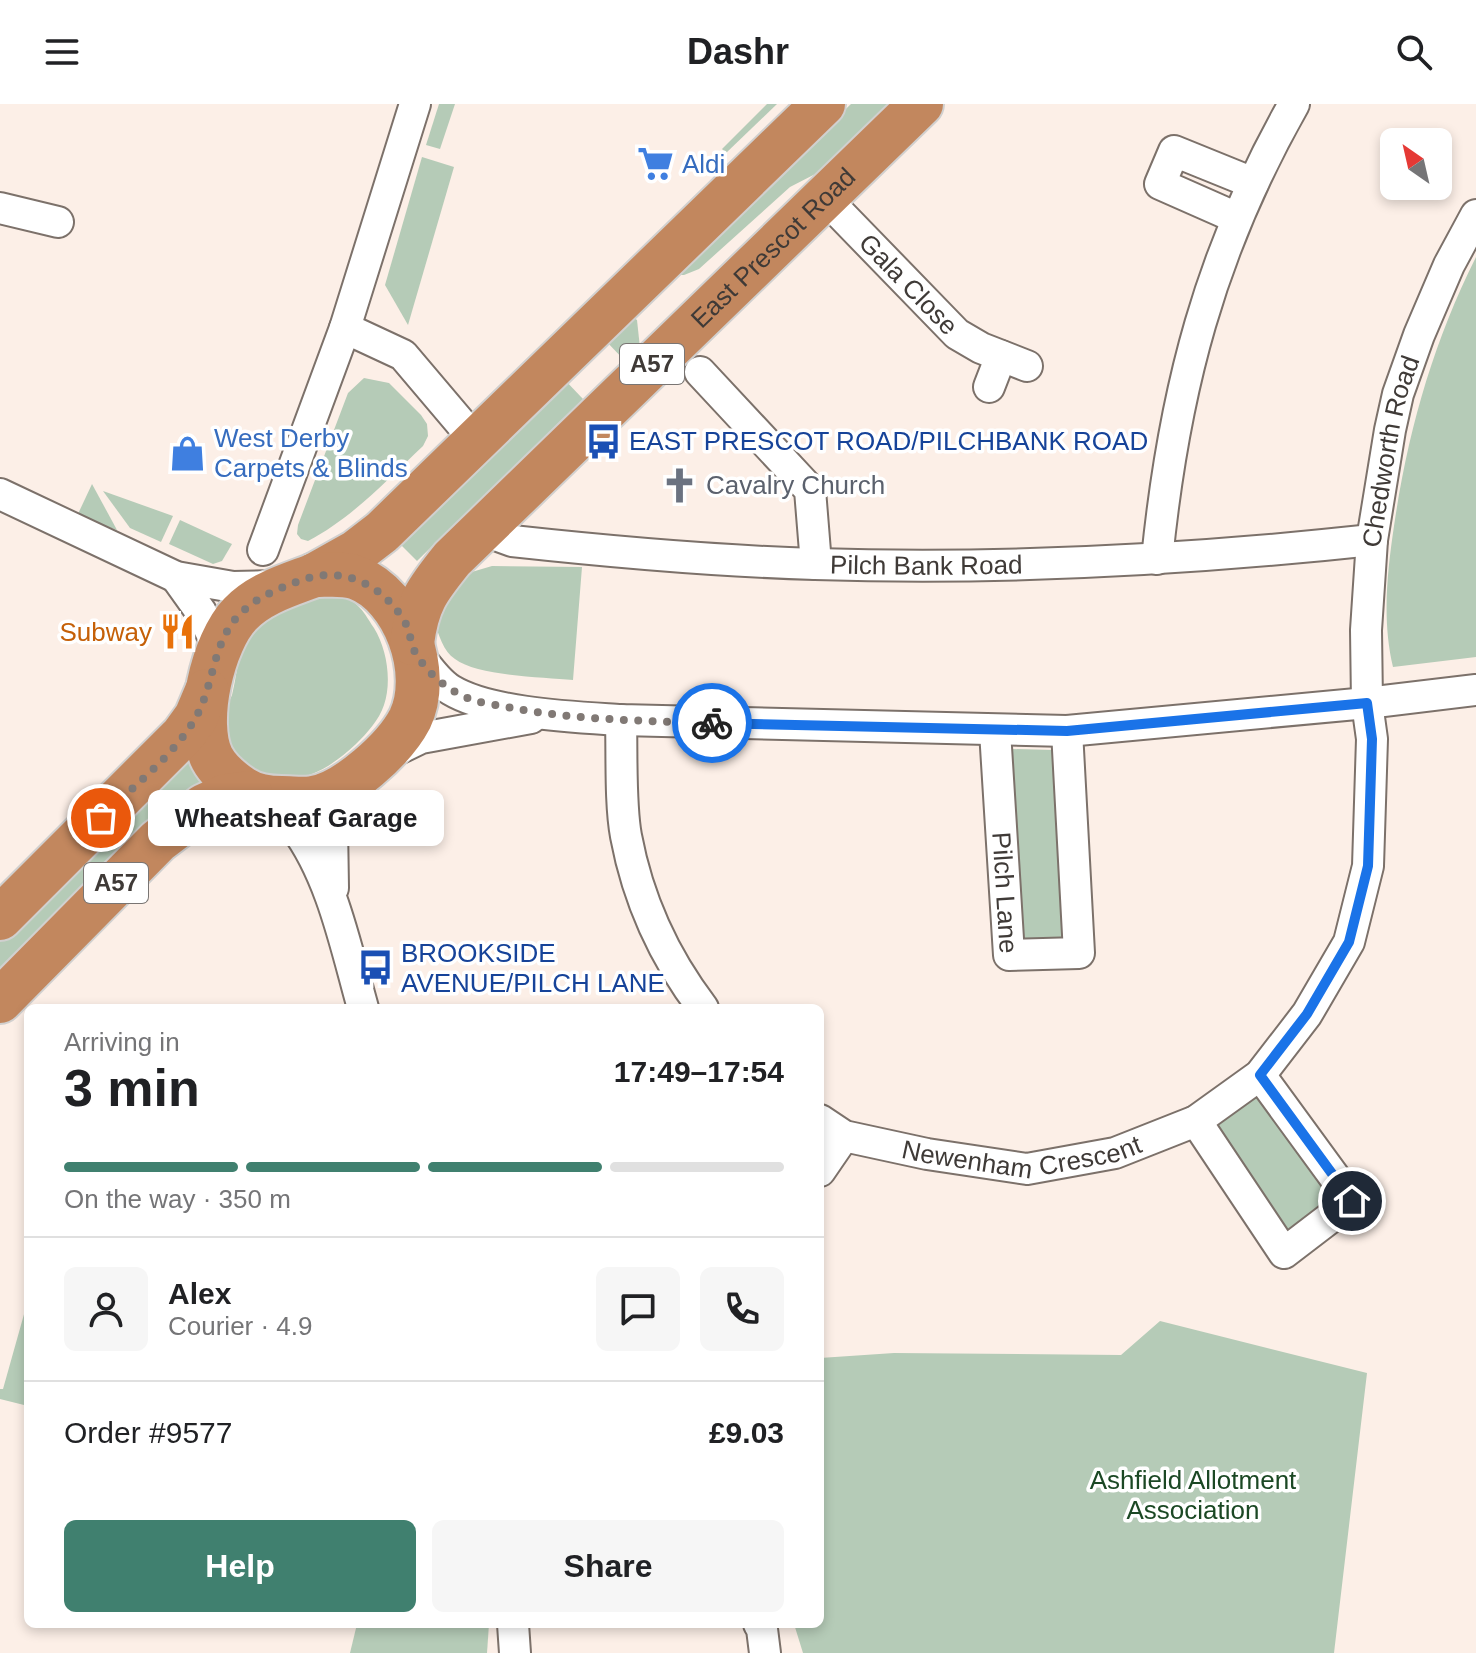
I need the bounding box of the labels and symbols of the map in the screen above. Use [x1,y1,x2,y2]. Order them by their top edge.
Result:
north arrow [1380,128,1452,200]
supermarket icon: Aldi [637,145,675,183]
place label: Aldi [682,149,725,179]
street label: East Prescot Road [685,161,861,334]
street label: Gala Close [853,227,964,341]
road number: A57 [620,344,684,384]
street label: Chedworth Road [1356,352,1425,550]
bus stop icon: EAST PRESCOT ROAD/PILCHBANK ROAD [584,422,622,460]
place label: West Derby Carpets & Blinds [214,423,408,483]
place label: EAST PRESCOT ROAD/PILCHBANK ROAD [629,426,1148,456]
shop icon: West Derby Carpets & Blinds [169,434,207,472]
church icon: Cavalry Church [661,466,699,504]
place label: Cavalry Church [706,470,885,500]
street label: Pilch Bank Road [830,549,1023,581]
restaurant icon: Subway [159,613,197,651]
place label: Subway [60,617,152,647]
courier [672,683,752,763]
pin [67,784,135,852]
callout: Wheatsheaf Garage [149,790,445,846]
street label: Pilch Lane [986,831,1024,954]
road number: A57 [84,863,148,903]
place label: BROOKSIDE AVENUE/PILCH LANE [401,938,665,998]
bus stop icon: BROOKSIDE AVENUE/PILCH LANE [356,949,394,987]
street label: Newenham Crescent [899,1129,1146,1185]
pin [1318,1167,1386,1235]
park label: Ashfield Allotment Association [1090,1465,1297,1525]

